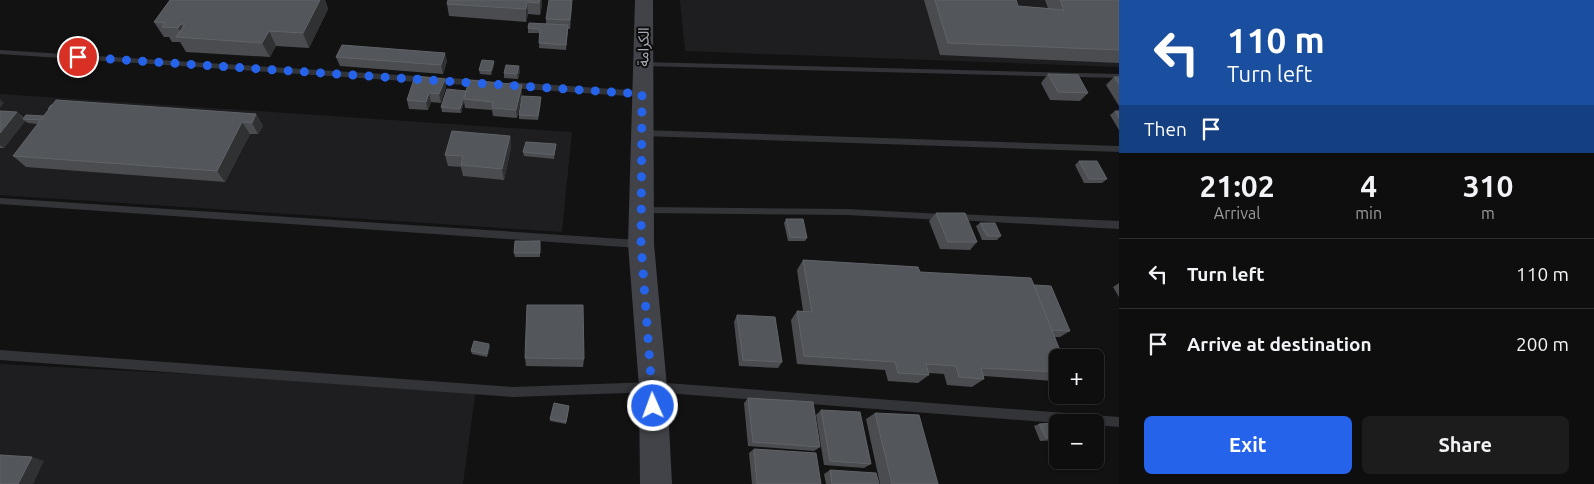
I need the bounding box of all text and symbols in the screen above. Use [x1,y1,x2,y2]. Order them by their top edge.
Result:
icon: left [1144,20,1209,85]
text: 110 m [1227,20,1325,60]
street label: الكرامة [634,27,653,67]
pin [57,36,99,78]
icon: arrive [64,43,92,71]
text: Turn left [1227,61,1312,86]
icon: arrive [1197,115,1225,143]
text: Then [1144,118,1187,140]
text: 21:02 [1200,169,1275,203]
text: 4 [1360,169,1377,203]
text: 310 [1463,169,1513,203]
text: Arrival [1214,204,1260,222]
text: min [1355,204,1382,222]
text: m [1481,204,1495,222]
icon: left [1144,260,1172,288]
text: Turn left [1187,263,1265,285]
text: 110 m [1516,263,1569,285]
icon: arrive [1144,330,1172,358]
text: Arrive at destination [1187,333,1372,355]
text: 200 m [1516,333,1569,355]
map controls [1049,349,1104,469]
button: + [1049,349,1104,404]
position arrow [626,379,678,431]
button: − [1049,414,1104,469]
button: Exit [1144,416,1352,474]
button: Share [1362,416,1569,474]

